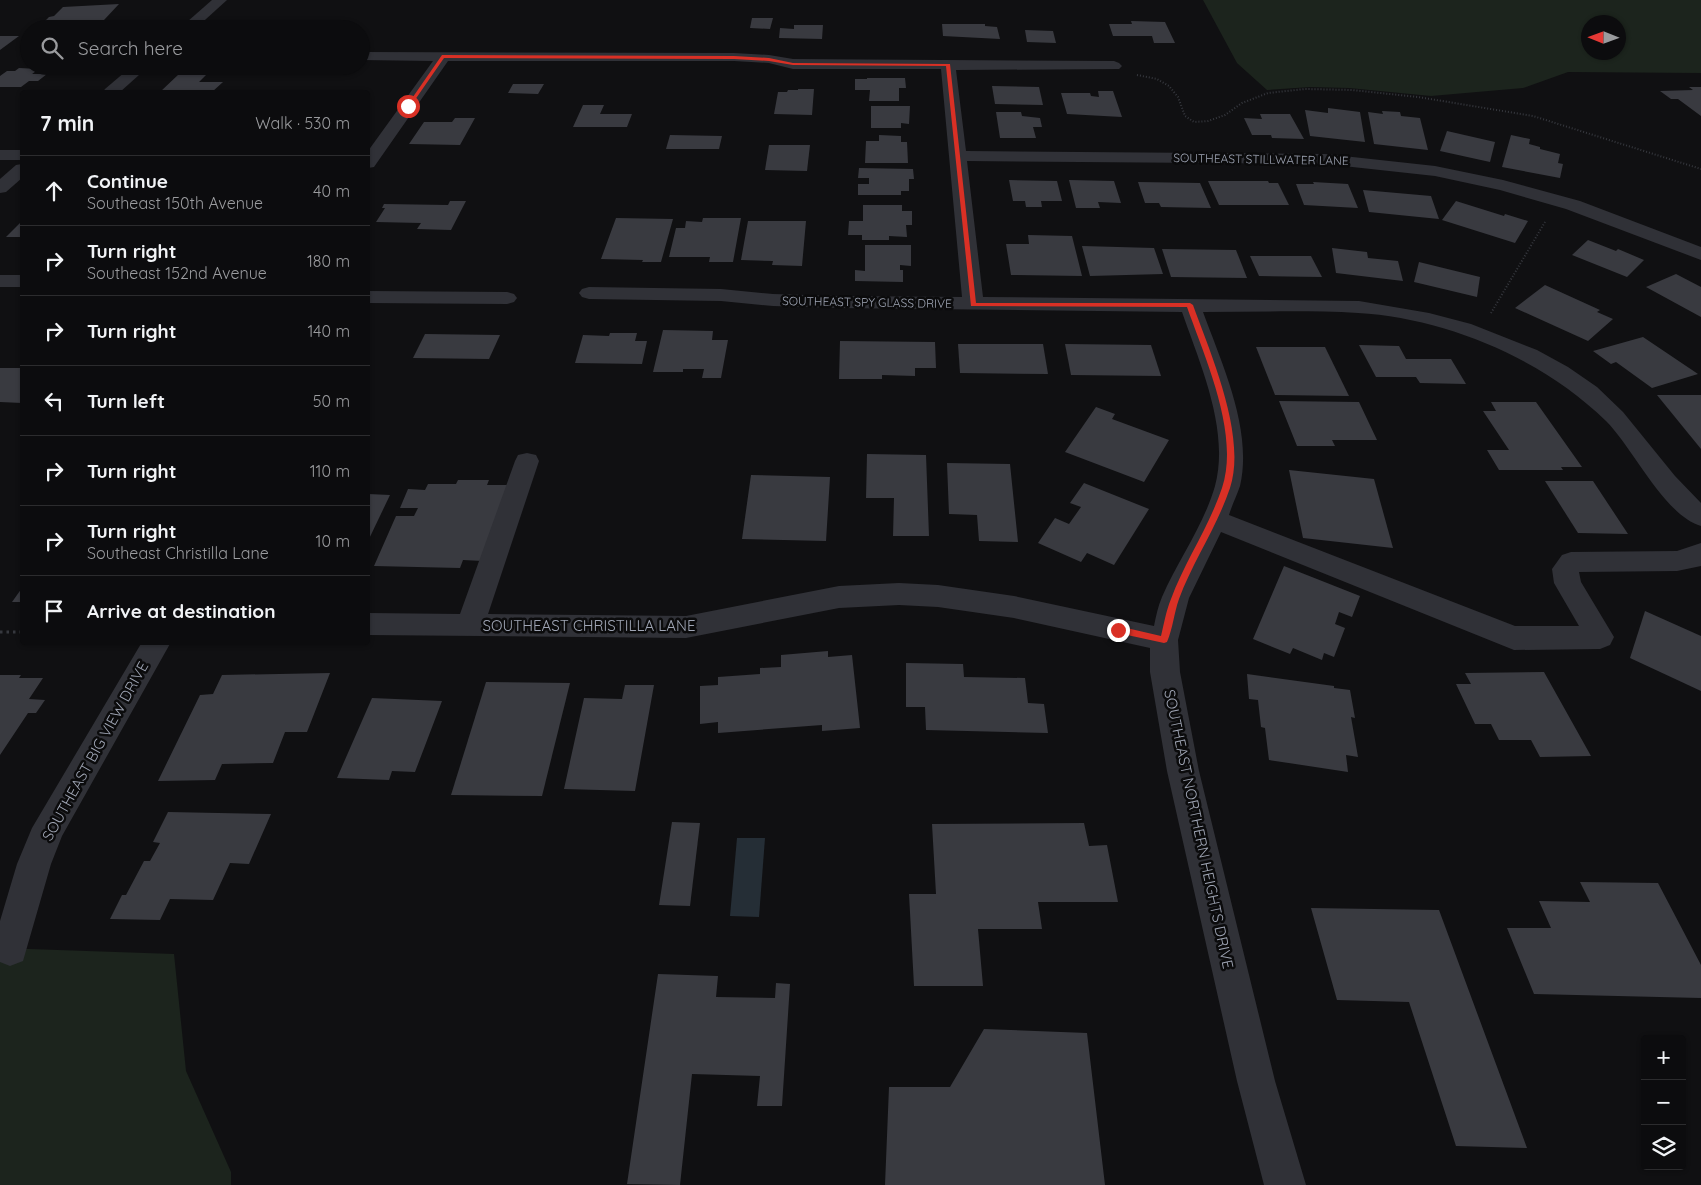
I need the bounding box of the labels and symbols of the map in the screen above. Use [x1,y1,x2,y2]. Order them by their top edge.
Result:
north arrow [1581,15,1626,60]
route start [397,95,420,118]
street label: SOUTHEAST STILLWATER LANE [1173,150,1349,168]
street label: SOUTHEAST SPY GLASS DRIVE [782,293,952,311]
street label: SOUTHEAST CHRISTILLA LANE [483,616,695,635]
route end [1107,619,1130,642]
street label: SOUTHEAST BIG VIEW DRIVE [38,658,152,844]
street label: SOUTHEAST NORTHERN HEIGHTS DRIVE [1160,688,1238,970]

